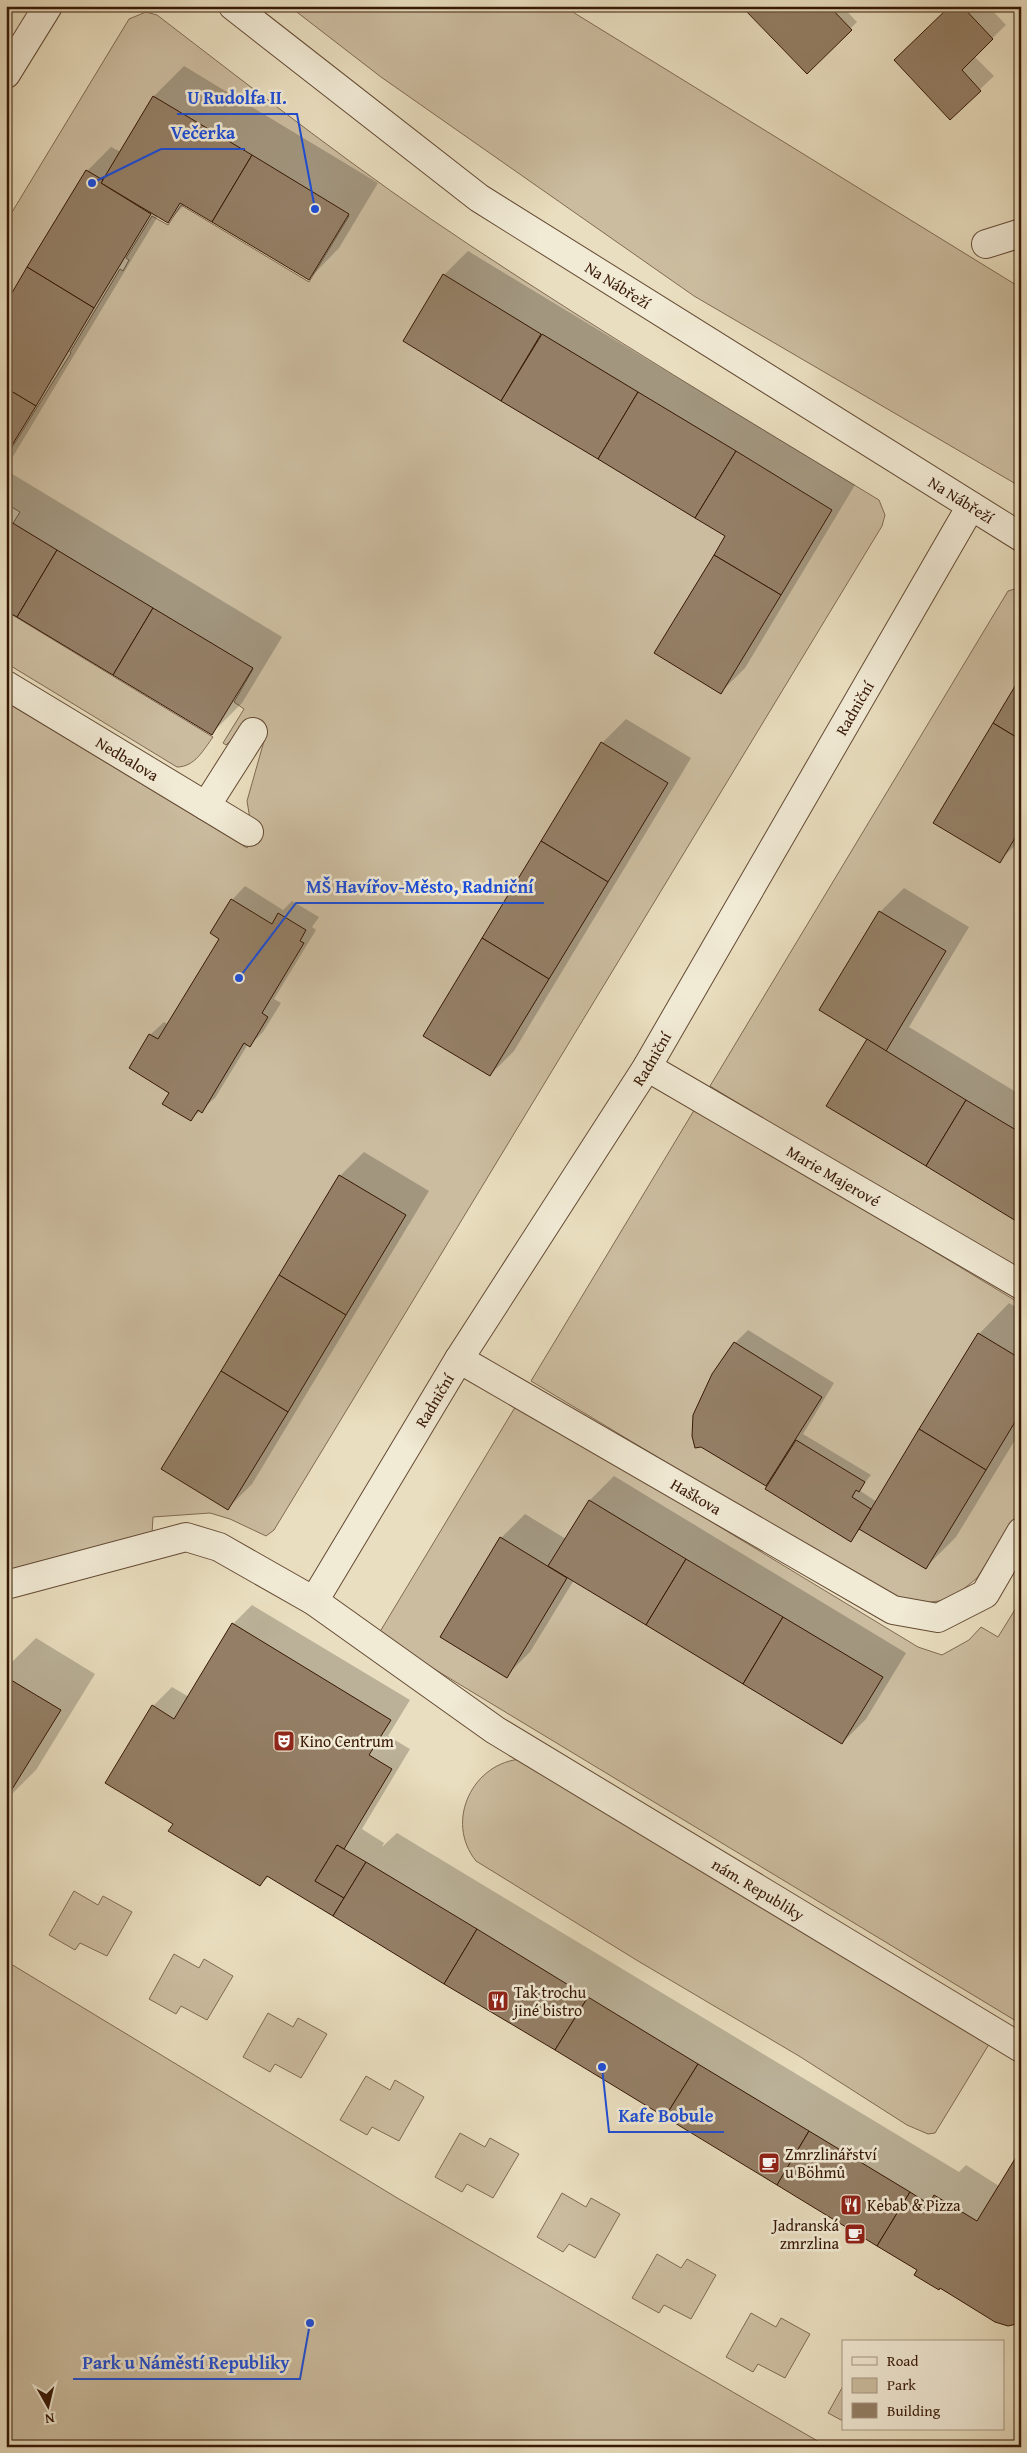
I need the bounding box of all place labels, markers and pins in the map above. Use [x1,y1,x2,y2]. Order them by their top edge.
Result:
callout: U Rudolfa II. [177,81,297,114]
callout: Večerka [161,116,245,149]
callout: MŠ Havířov-Město, Radniční [296,870,544,903]
theatre icon: Kino Centrum [272,1729,296,1753]
place label: Kino Centrum [300,1729,394,1753]
place label: Tak trochu jiné bistro [512,1980,587,2022]
restaurant icon: Tak trochu jiné bistro [486,1989,510,2013]
callout: Kafe Bobule [609,2099,724,2132]
place label: Zmrzlinářství u Böhmů [785,2142,877,2184]
cafe icon: Zmrzlinářství u Böhmů [757,2151,781,2175]
restaurant icon: Kebab & Pizza [839,2193,863,2217]
place label: Kebab & Pizza [867,2193,961,2217]
place label: Jadranská zmrzlina [771,2213,839,2255]
cafe icon: Jadranská zmrzlina [843,2222,867,2246]
callout: Park u Náměstí Republiky [73,2346,300,2379]

